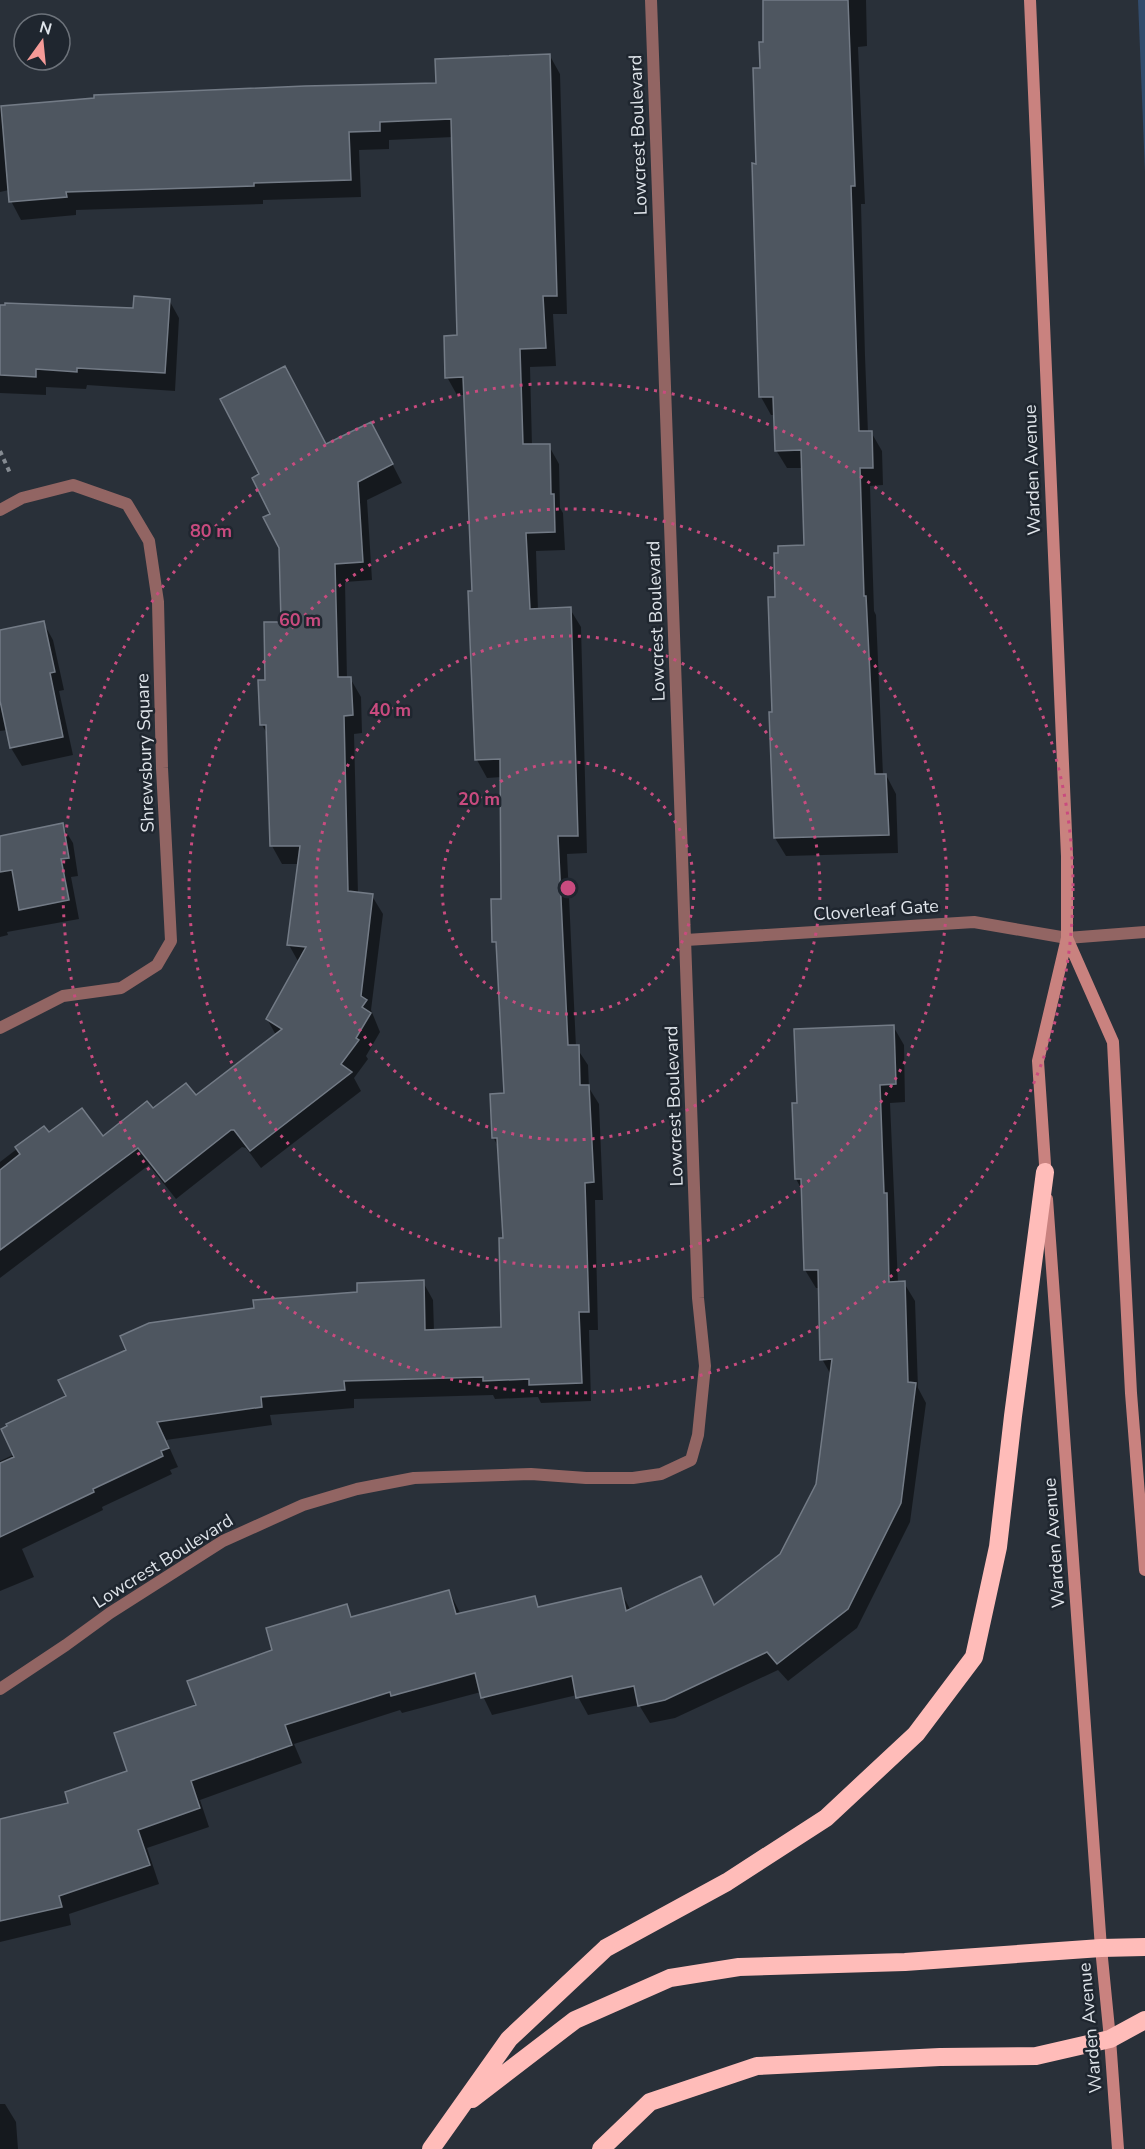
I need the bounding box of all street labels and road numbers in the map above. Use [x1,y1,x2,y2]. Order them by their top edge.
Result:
street label: Lowcrest Boulevard [623,54,653,216]
street label: Warden Avenue [1018,404,1046,536]
street label: Lowcrest Boulevard [641,540,671,702]
street label: Shrewsbury Square [130,673,160,833]
street label: Cloverleaf Gate [812,894,940,926]
street label: Lowcrest Boulevard [659,1025,689,1187]
street label: Warden Avenue [1037,1477,1071,1609]
street label: Lowcrest Boulevard [88,1508,238,1614]
street label: Warden Avenue [1072,1962,1108,2094]

